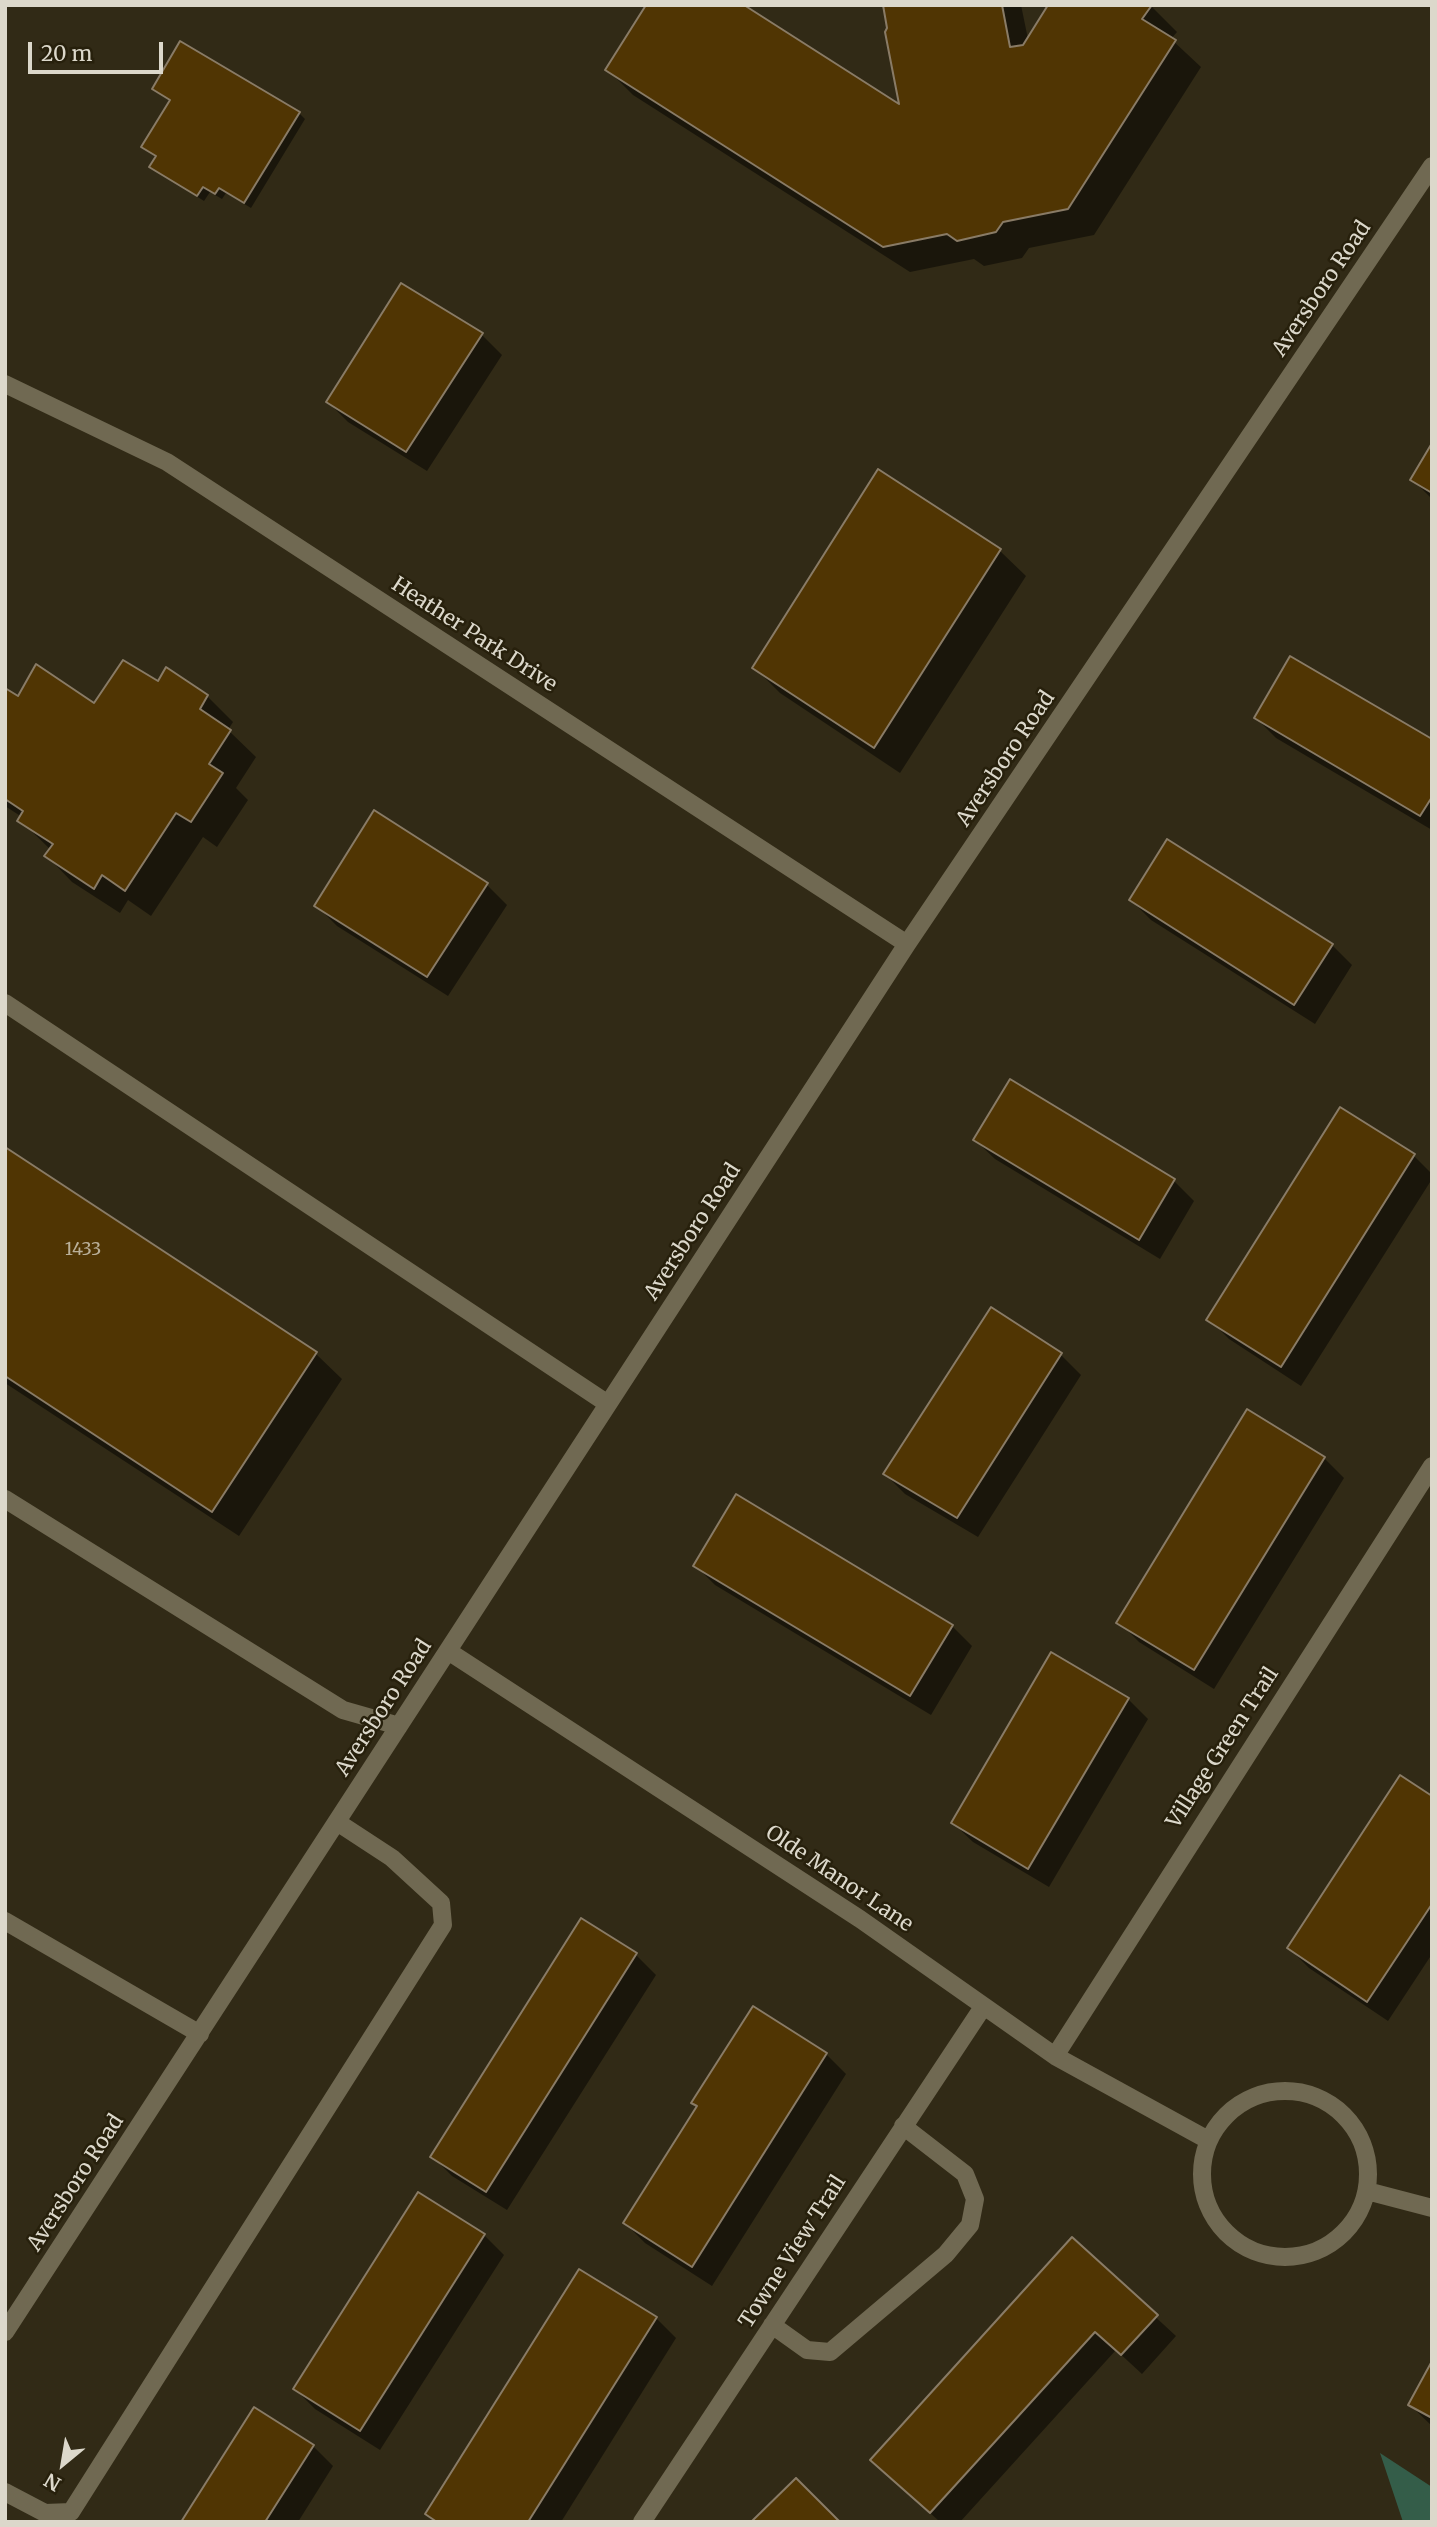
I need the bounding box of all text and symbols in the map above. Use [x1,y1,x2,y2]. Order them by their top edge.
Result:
scale bar [32,28,166,72]
text: 20 m [41,40,92,67]
street label: Aversboro Road [1267,217,1377,361]
street label: Heather Park Drive [387,572,561,698]
street label: Aversboro Road [951,687,1061,831]
street label: Aversboro Road [639,1159,747,1305]
house number: 1433 [65,1239,101,1261]
street label: Aversboro Road [330,1635,438,1781]
street label: Village Green Trail [1162,1663,1284,1833]
street label: Olde Manor Lane [760,1820,918,1938]
street label: Aversboro Road [22,2110,130,2256]
street label: Towne View Trail [734,2171,852,2333]
north arrow [28,2429,98,2499]
text: N [40,2468,65,2496]

